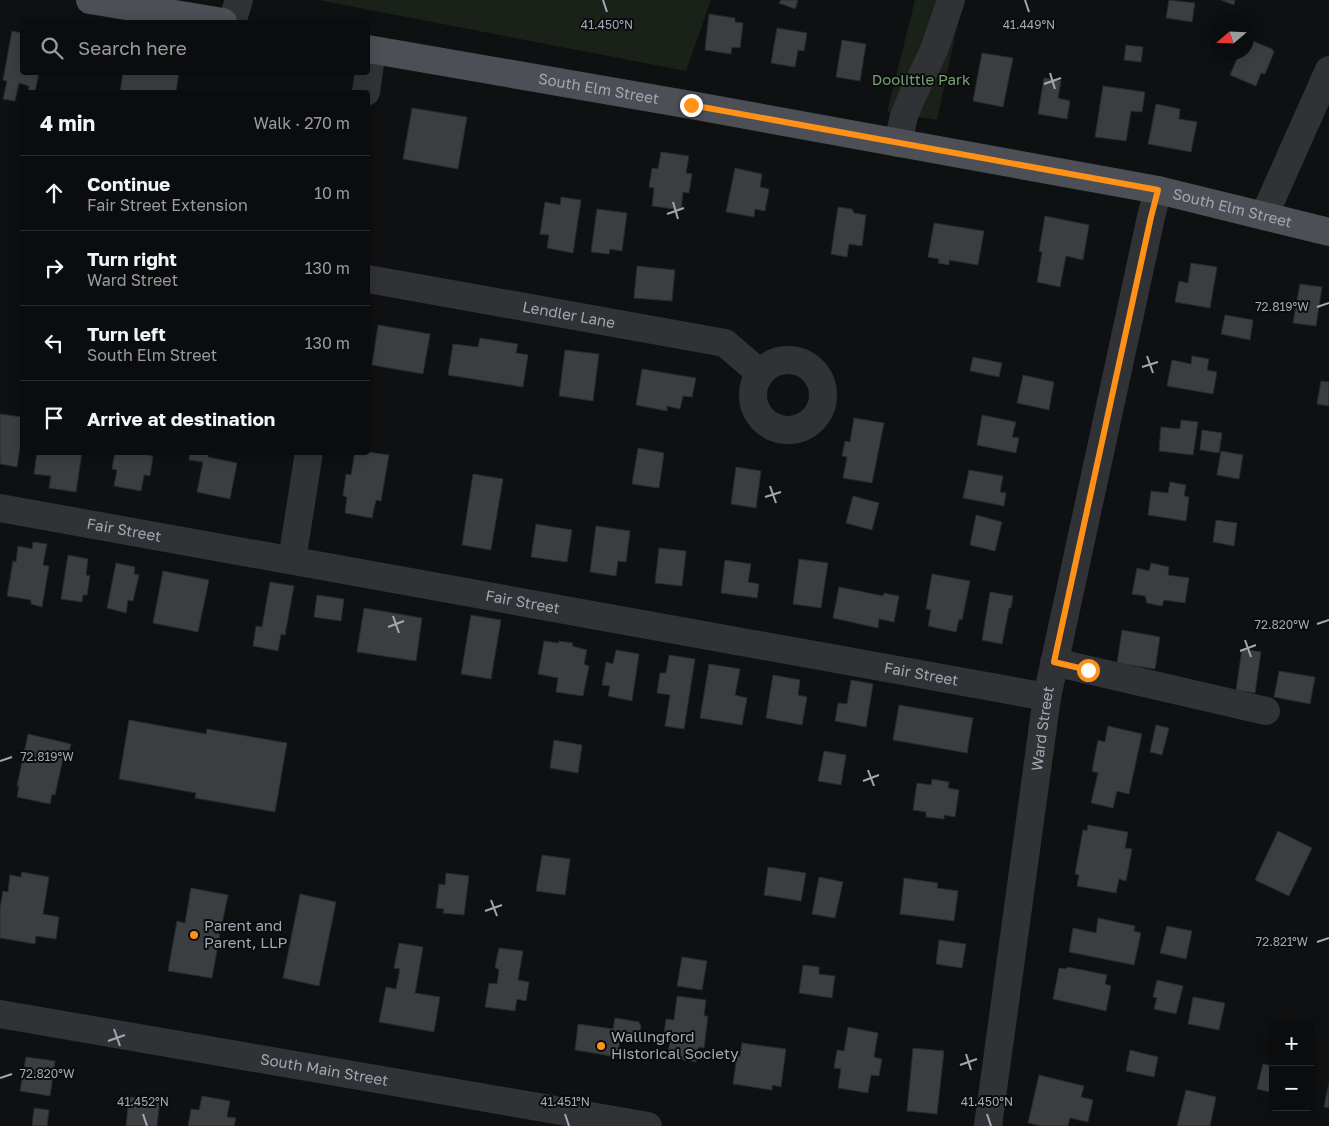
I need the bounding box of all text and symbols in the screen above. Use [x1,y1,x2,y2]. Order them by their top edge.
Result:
north arrow [1209,15,1254,60]
text: 41.450°N [581,17,633,32]
text: 41.449°N [1003,17,1055,32]
search box [20,20,370,75]
icon: search [38,34,66,62]
text: Search here [78,36,187,59]
street label: South Elm Street [537,69,660,107]
park label: Doolittle Park [872,70,971,88]
route end [680,94,703,117]
text: 4 min [40,110,95,136]
text: Walk · 270 m [253,113,350,133]
text: Continue [87,172,170,195]
icon: ahead [40,179,68,207]
text: 10 m [314,183,350,203]
street label: South Elm Street [1171,184,1294,231]
text: Fair Street Extension [87,195,248,215]
text: Turn right [87,247,177,270]
icon: right [40,254,68,282]
text: 130 m [305,258,350,278]
text: Ward Street [87,270,178,290]
street label: Lendler Lane [521,297,617,331]
text: 72.819°W [1255,299,1309,314]
text: Turn left [87,322,166,345]
icon: left [40,329,68,357]
text: 130 m [305,333,350,353]
text: South Elm Street [87,345,217,365]
icon: arrive [40,404,68,432]
text: Arrive at destination [87,407,275,430]
street label: Fair Street [86,514,163,545]
street label: Fair Street [484,586,561,617]
text: 72.820°W [1255,617,1310,632]
street label: Fair Street [883,658,960,689]
route start [1077,659,1100,682]
street label: Ward Street [1027,684,1057,772]
text: 72.819°W [20,749,74,764]
place label: Parent and Parent, LLP [204,916,287,951]
marker: Parent and Parent, LLP [188,929,200,941]
text: 72.821°W [1256,934,1309,949]
map controls [1269,1021,1314,1111]
button: + [1269,1021,1314,1066]
place label: Wallingford Historical Society [611,1027,739,1062]
marker: Wallingford Historical Society [595,1040,607,1052]
street label: South Main Street [259,1049,390,1089]
text: 72.820°W [20,1066,75,1081]
button: − [1269,1066,1314,1111]
text: 41.452°N [117,1094,169,1109]
text: 41.451°N [540,1094,590,1109]
text: 41.450°N [961,1094,1013,1109]

